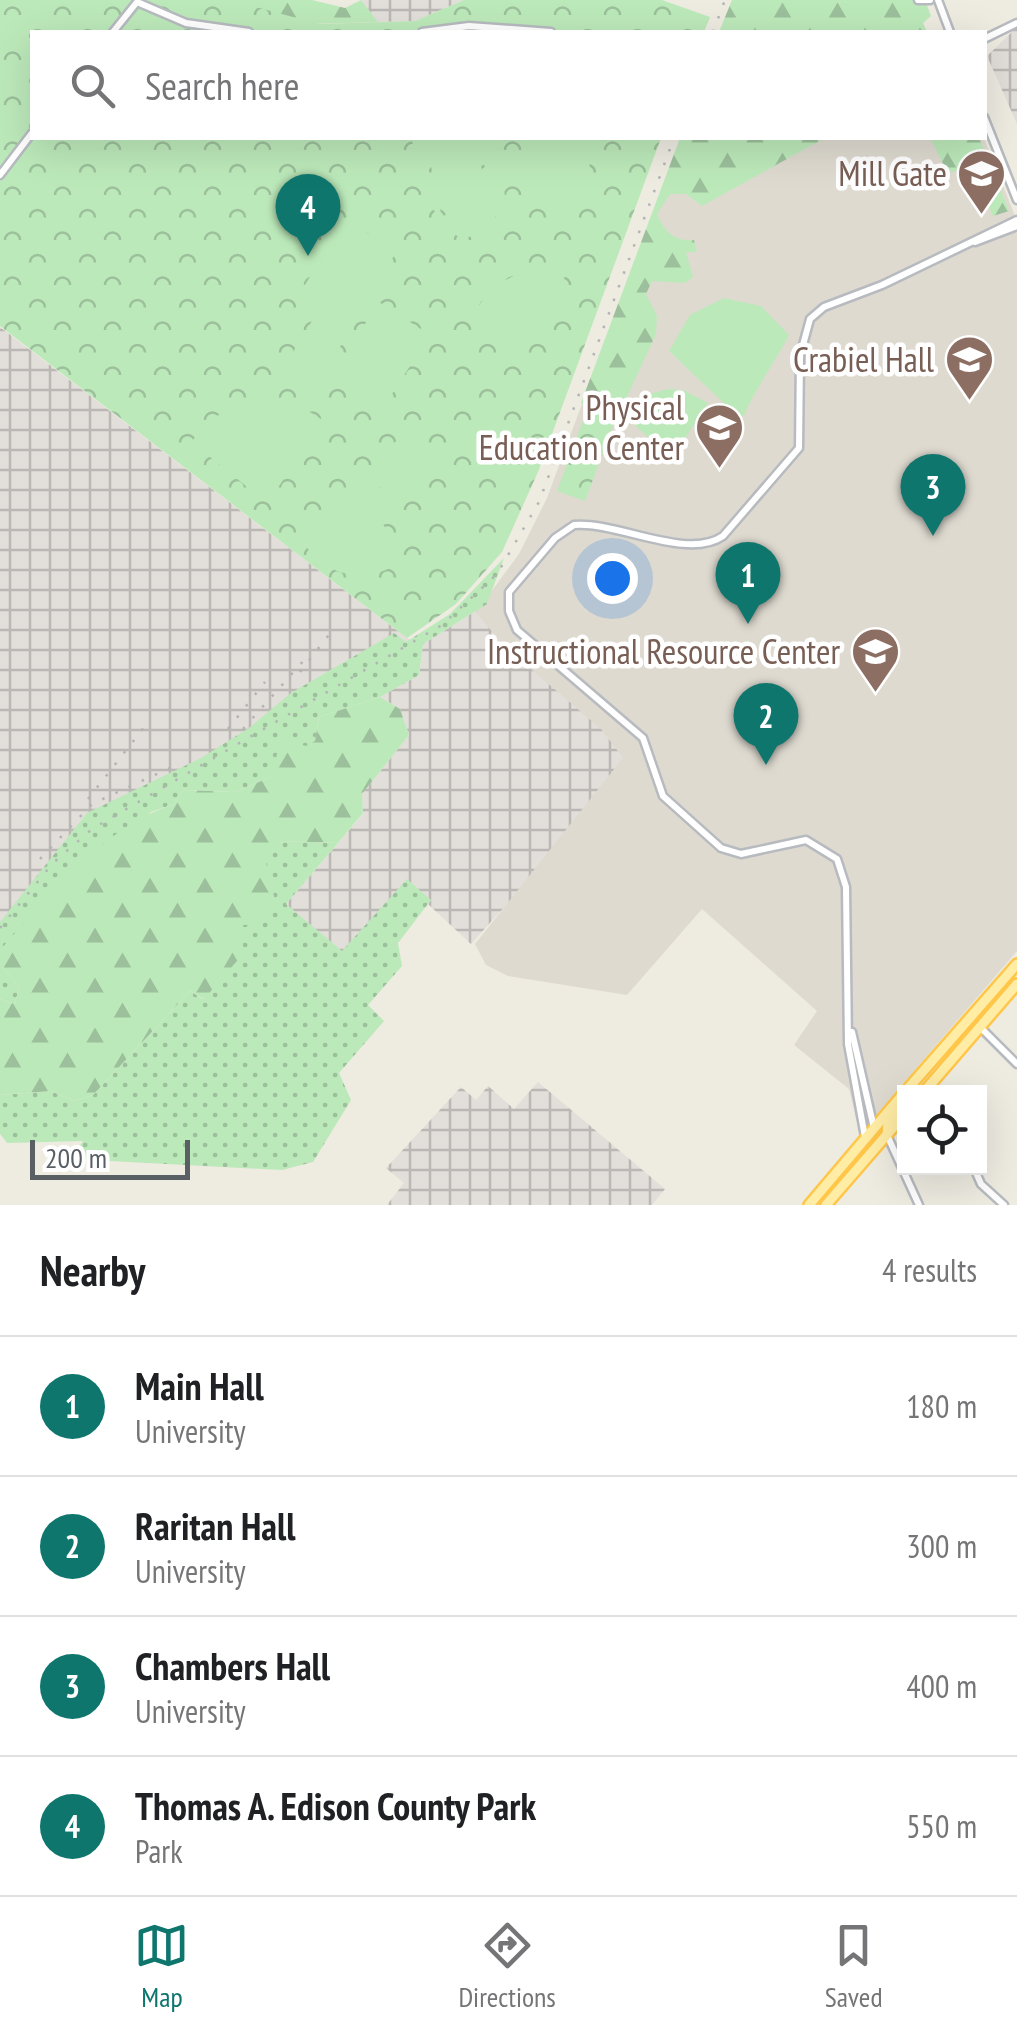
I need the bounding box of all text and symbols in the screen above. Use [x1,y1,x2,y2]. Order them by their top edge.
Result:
search box [30,30,987,140]
icon: search [65,58,120,113]
text: Search here [145,61,299,110]
school or university icon: Mill Gate [956,148,1008,216]
place label: Mill Gate [838,150,947,196]
pin: 4 [276,174,340,256]
school or university icon: Crabiel Hall [943,334,995,402]
place label: Crabiel Hall [793,336,934,382]
place label: Physical Education Center [479,384,684,470]
school or university icon: Physical Education Center [693,402,745,470]
pin: 3 [900,454,966,536]
pin: 1 [716,542,780,624]
your location [587,553,638,604]
school or university icon: Instructional Resource Center [849,626,901,694]
place label: Instructional Resource Center [487,628,840,674]
pin: 2 [734,682,798,765]
map controls [897,1085,987,1175]
button: locate [897,1085,987,1175]
scale bar [30,1135,190,1180]
text: 200 m [45,1139,107,1176]
text: Nearby [40,1243,145,1298]
text: 4 results [882,1249,977,1291]
text: Main Hall [135,1361,264,1410]
text: 1 [65,1385,80,1427]
text: 180 m [906,1385,977,1427]
text: University [135,1410,245,1452]
text: Raritan Hall [135,1501,296,1550]
text: 2 [65,1525,80,1567]
text: 300 m [906,1525,977,1567]
text: University [135,1550,245,1592]
text: Chambers Hall [135,1641,330,1690]
text: 3 [65,1665,80,1707]
text: 400 m [906,1665,977,1707]
text: University [135,1690,245,1732]
text: Thomas A. Edison County Park [135,1781,536,1830]
text: 4 [65,1805,80,1847]
text: 550 m [906,1805,977,1847]
text: Park [135,1830,183,1872]
tab: Map [134,1918,189,2015]
tab: Directions [458,1918,556,2015]
tab: Saved [825,1918,883,2015]

